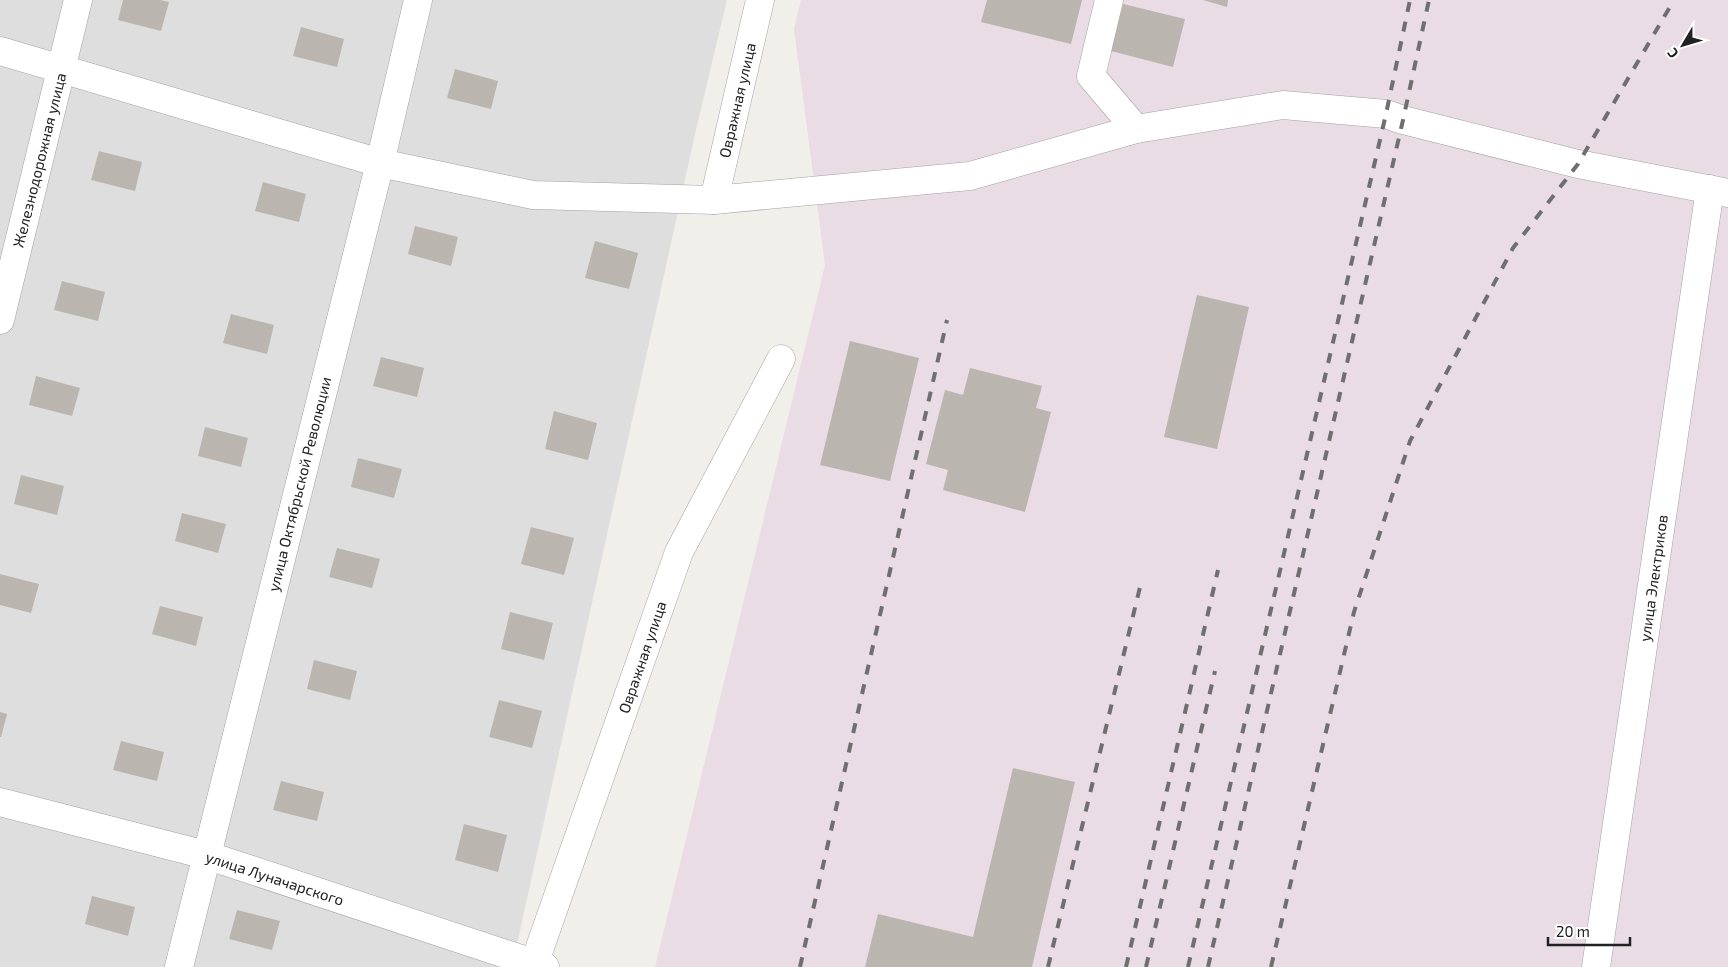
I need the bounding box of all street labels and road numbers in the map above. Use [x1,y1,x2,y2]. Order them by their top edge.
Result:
street label: Овражная улица [715,41,760,160]
street label: Железнодорожная улица [9,71,70,250]
street label: улица Октябрьской Революции [264,375,335,593]
street label: улица Электриков [1635,513,1672,643]
street label: Овражная улица [614,598,671,716]
street label: улица Луначарского [203,847,346,910]

